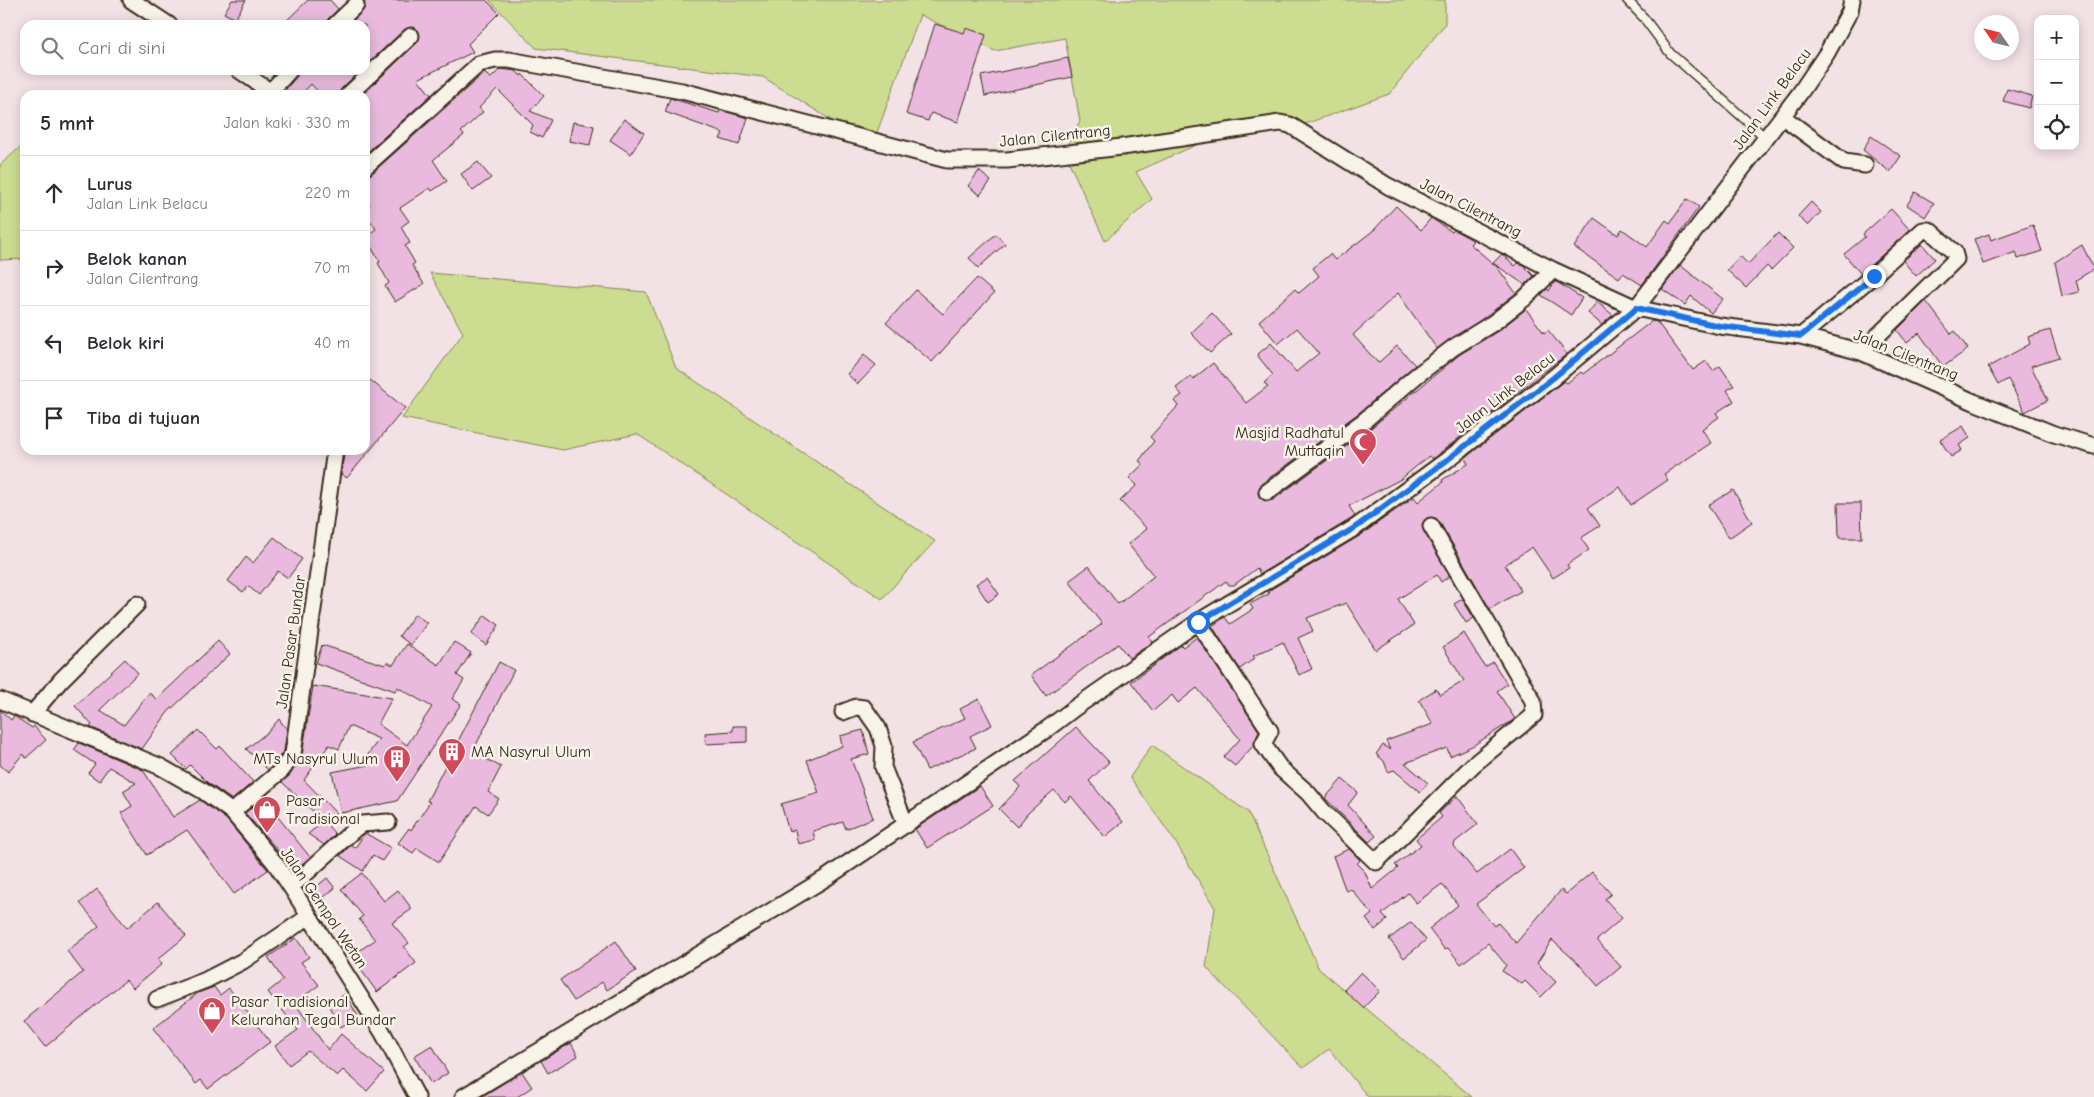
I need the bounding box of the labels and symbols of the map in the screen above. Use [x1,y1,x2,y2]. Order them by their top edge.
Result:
north arrow [1974,15,2019,60]
street label: Jalan Link Belacu [1729,45,1815,153]
street label: Jalan Cilentrang [999,121,1111,151]
street label: Jalan Cilentrang [1417,175,1525,241]
route end [1863,265,1886,288]
street label: Jalan Cilentrang [1851,326,1961,384]
street label: Jalan Link Belacu [1452,349,1558,437]
place label: Masjid Radhatul Muttaqin [1235,424,1344,460]
mosque icon: Masjid Radhatul Muttaqin [1348,427,1378,466]
street label: Jalan Pasar Bundar [273,573,309,710]
route start [1187,611,1210,634]
building icon: MA Nasyrul Ulum [437,737,467,776]
place label: MA Nasyrul Ulum [471,743,591,761]
building icon: MTs Nasyrul Ulum [382,744,412,783]
place label: MTs Nasyrul Ulum [253,750,378,768]
place label: Pasar Tradisional [286,792,360,828]
shop icon: Pasar Tradisional [252,795,282,834]
street label: Jalan Gempol Wetan [277,844,371,972]
place label: Pasar Tradisional Kelurahan Tegal Bundar [231,993,396,1029]
shop icon: Pasar Tradisional Kelurahan Tegal Bundar [197,996,227,1035]

